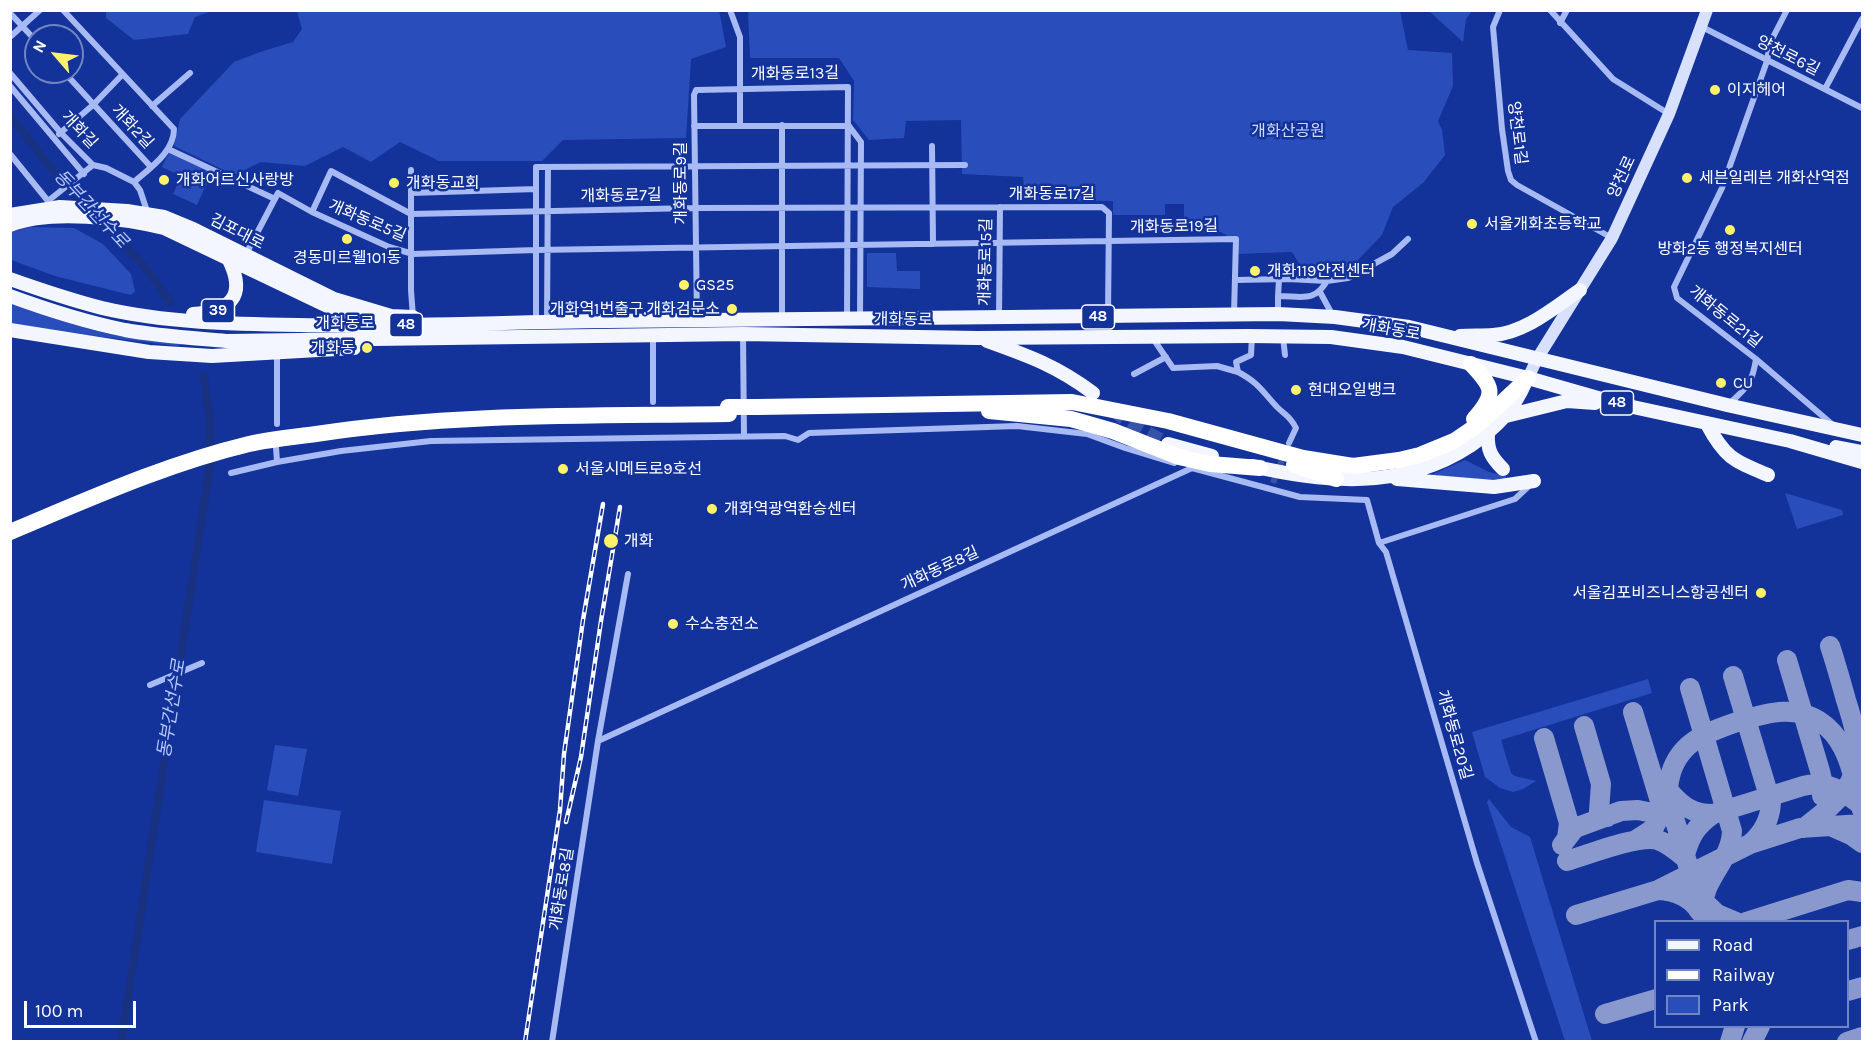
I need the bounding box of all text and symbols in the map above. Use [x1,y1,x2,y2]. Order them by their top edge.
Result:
north arrow [24,24,84,84]
street label: 양천로6길 [1753,32,1823,80]
text: N [28,37,51,56]
street label: 개화동로13길 [751,64,839,84]
place label: 이지헤어 [1727,80,1786,100]
marker: 이지헤어 [1708,83,1722,97]
street label: 양천로1길 [1504,100,1530,166]
street label: 개화2길 [107,101,157,153]
street label: 개화길 [57,107,101,153]
park label: 개화산공원 [1251,121,1325,141]
street label: 개화동로9길 [671,142,691,224]
street label: 양천로 [1604,153,1640,201]
water label: 동부간선수로 [49,165,133,253]
place label: 세븐일레븐 개화산역점 [1699,168,1850,188]
place label: 개화어르신사랑방 [176,170,294,190]
marker: 세븐일레븐 개화산역점 [1680,171,1694,185]
marker: 개화어르신사랑방 [157,173,171,187]
place label: 개화동교회 [406,173,480,193]
marker: 개화동교회 [387,176,401,190]
street label: 개화동로17길 [1009,184,1095,204]
street label: 개화동로7길 [580,186,662,206]
street label: 개화동로5길 [325,196,409,246]
street label: 김포대로 [206,210,268,254]
place label: 서울개화초등학교 [1484,214,1602,234]
street label: 개화동로19길 [1130,217,1218,237]
marker: 서울개화초등학교 [1465,217,1479,231]
street label: 개화동로15길 [976,218,996,306]
marker: 방화2동 행정복지센터 [1723,223,1737,237]
marker: 경동미르웰101동 [340,232,354,246]
place label: 방화2동 행정복지센터 [1657,239,1803,259]
place label: 경동미르웰101동 [293,248,401,268]
place label: 개화119안전센터 [1267,261,1375,281]
marker: 개화119안전센터 [1248,264,1262,278]
place label: GS25 [696,275,734,295]
marker: GS25 [677,278,691,292]
street label: 개화동로21길 [1685,282,1765,352]
road number: 39 [202,299,234,323]
place label: 개화역1번출구.개화검문소 [550,299,720,319]
marker: 개화역1번출구.개화검문소 [725,302,739,316]
road number: 48 [1082,305,1114,329]
street label: 개화동로 [873,310,933,330]
street label: 개화동로 [316,313,374,333]
road number: 48 [390,313,422,337]
street label: 개화동로 [1360,315,1422,345]
place label: 개화동 [311,338,355,358]
marker: 개화동 [360,341,374,355]
place label: CU [1733,373,1753,393]
marker: CU [1714,376,1728,390]
place label: 현대오일뱅크 [1308,380,1396,400]
marker: 현대오일뱅크 [1289,383,1303,397]
road number: 48 [1600,391,1634,415]
place label: 서울시메트로9호선 [575,459,702,479]
marker: 서울시메트로9호선 [556,462,570,476]
place label: 개화역광역환승센터 [724,499,856,519]
marker: 개화역광역환승센터 [705,502,719,516]
place label: 개화 [624,531,653,551]
marker: 개화 [602,532,620,550]
street label: 개화동로8길 [898,543,982,595]
place label: 서울김포비즈니스항공센터 [1572,583,1749,603]
marker: 서울김포비즈니스항공센터 [1754,586,1768,600]
place label: 수소충전소 [685,614,759,634]
marker: 수소충전소 [666,617,680,631]
water label: 동부간선수로 [154,658,190,760]
street label: 개화동로20길 [1432,688,1476,782]
street label: 개화동로8길 [546,846,578,932]
legend [1654,920,1849,1028]
text: Road [1712,934,1753,956]
text: Railway [1712,964,1775,986]
scale bar [27,989,140,1027]
text: Park [1712,994,1749,1016]
text: 100 m [35,1000,83,1022]

